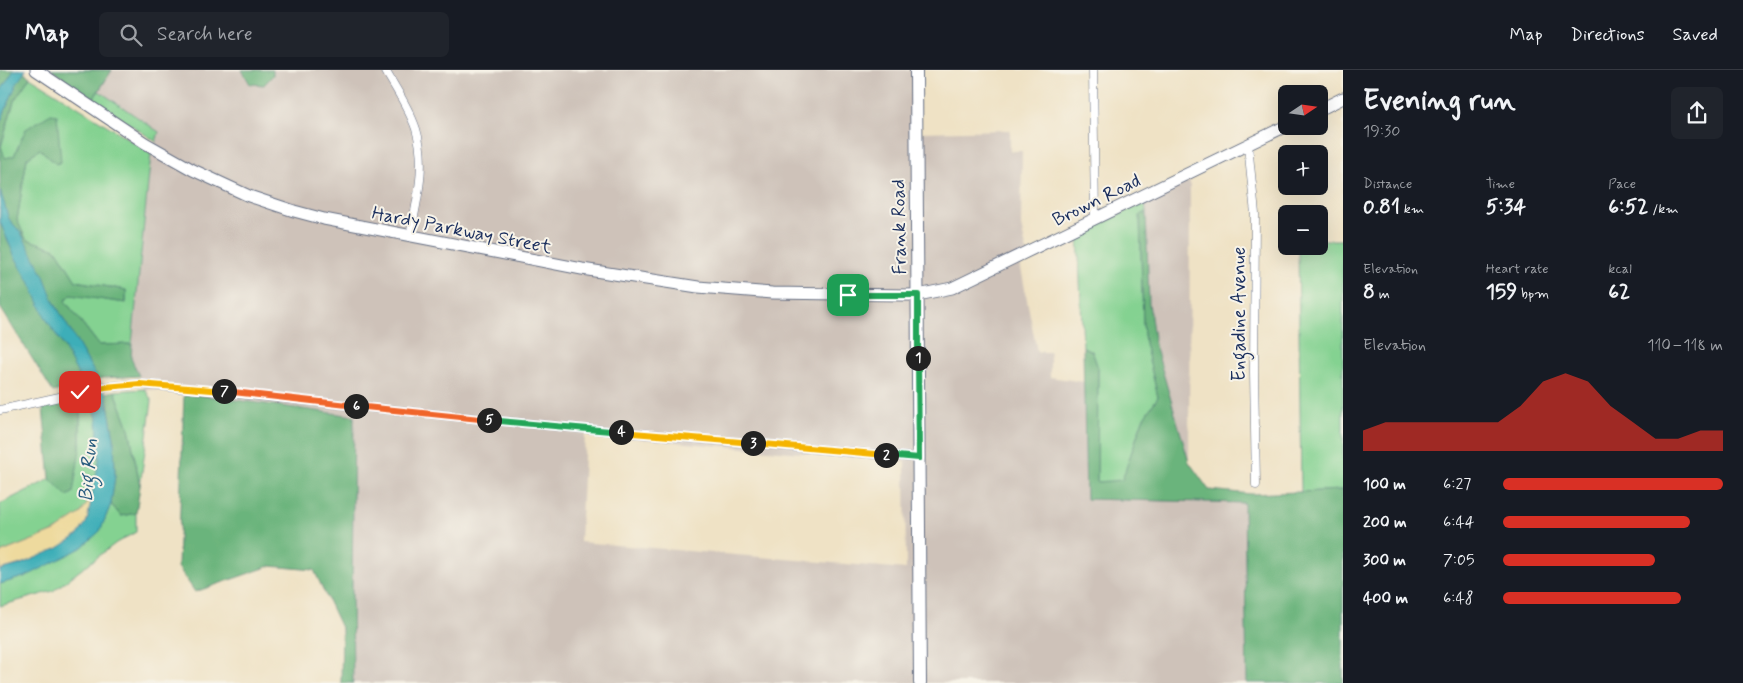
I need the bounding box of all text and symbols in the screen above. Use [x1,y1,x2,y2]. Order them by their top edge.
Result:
search box [99,12,449,57]
text: Map [25,19,69,50]
icon: search [117,21,145,49]
text: Search here [157,22,253,47]
text: Map [1510,23,1543,47]
text: Directions [1571,23,1645,47]
text: Saved [1673,23,1718,47]
text: Evening run [1363,83,1516,120]
north arrow [1278,85,1328,135]
map controls [1278,85,1328,255]
button: share [1671,87,1723,139]
text: 19:30 [1363,121,1400,142]
button: + [1278,145,1328,195]
street label: Brown Road [1048,168,1145,232]
text: Distance [1363,175,1412,193]
text: Time [1486,175,1515,193]
text: Pace [1608,175,1636,193]
street label: Frank Road [886,179,913,275]
text: 0.81 [1363,193,1400,221]
text: 5:34 [1486,193,1526,221]
text: 6:52 [1608,193,1648,221]
text: km [1400,200,1424,218]
text: /km [1648,200,1679,218]
street label: Hardy Parkway Street [369,201,554,261]
button: − [1278,205,1328,255]
street label: Engadine Avenue [1227,247,1255,381]
text: Elevation [1363,260,1418,278]
text: Heart rate [1486,260,1549,278]
text: kcal [1608,260,1632,278]
pin [827,274,869,316]
text: 8 [1363,278,1375,306]
text: 159 [1486,278,1517,306]
text: 62 [1608,278,1630,306]
icon: arrive [834,281,862,309]
text: m [1375,285,1390,303]
text: bpm [1517,285,1549,303]
text: Elevation [1363,335,1426,356]
text: 110–118 m [1647,335,1723,356]
pin: 1 [906,346,930,370]
text: 1 [915,349,922,367]
pin [59,371,101,413]
icon: check [66,378,94,406]
pin: 7 [212,378,236,404]
text: 7 [220,382,229,400]
pin: 6 [344,394,368,418]
text: 6 [353,397,360,415]
pin: 5 [476,408,502,432]
text: 5 [485,411,494,429]
pin: 4 [608,420,634,444]
text: 4 [617,423,626,441]
pin: 3 [740,430,766,456]
text: 3 [750,434,757,452]
water label: Big Run [73,438,106,503]
pin: 2 [874,442,898,468]
text: 2 [883,446,890,464]
text: 100 m [1363,474,1406,495]
text: 6:27 [1443,474,1471,495]
text: 200 m [1363,512,1407,533]
text: 6:44 [1443,512,1475,533]
text: 300 m [1363,550,1406,571]
text: 7:05 [1443,550,1474,571]
text: 400 m [1363,588,1408,609]
text: 6:48 [1443,588,1474,609]

